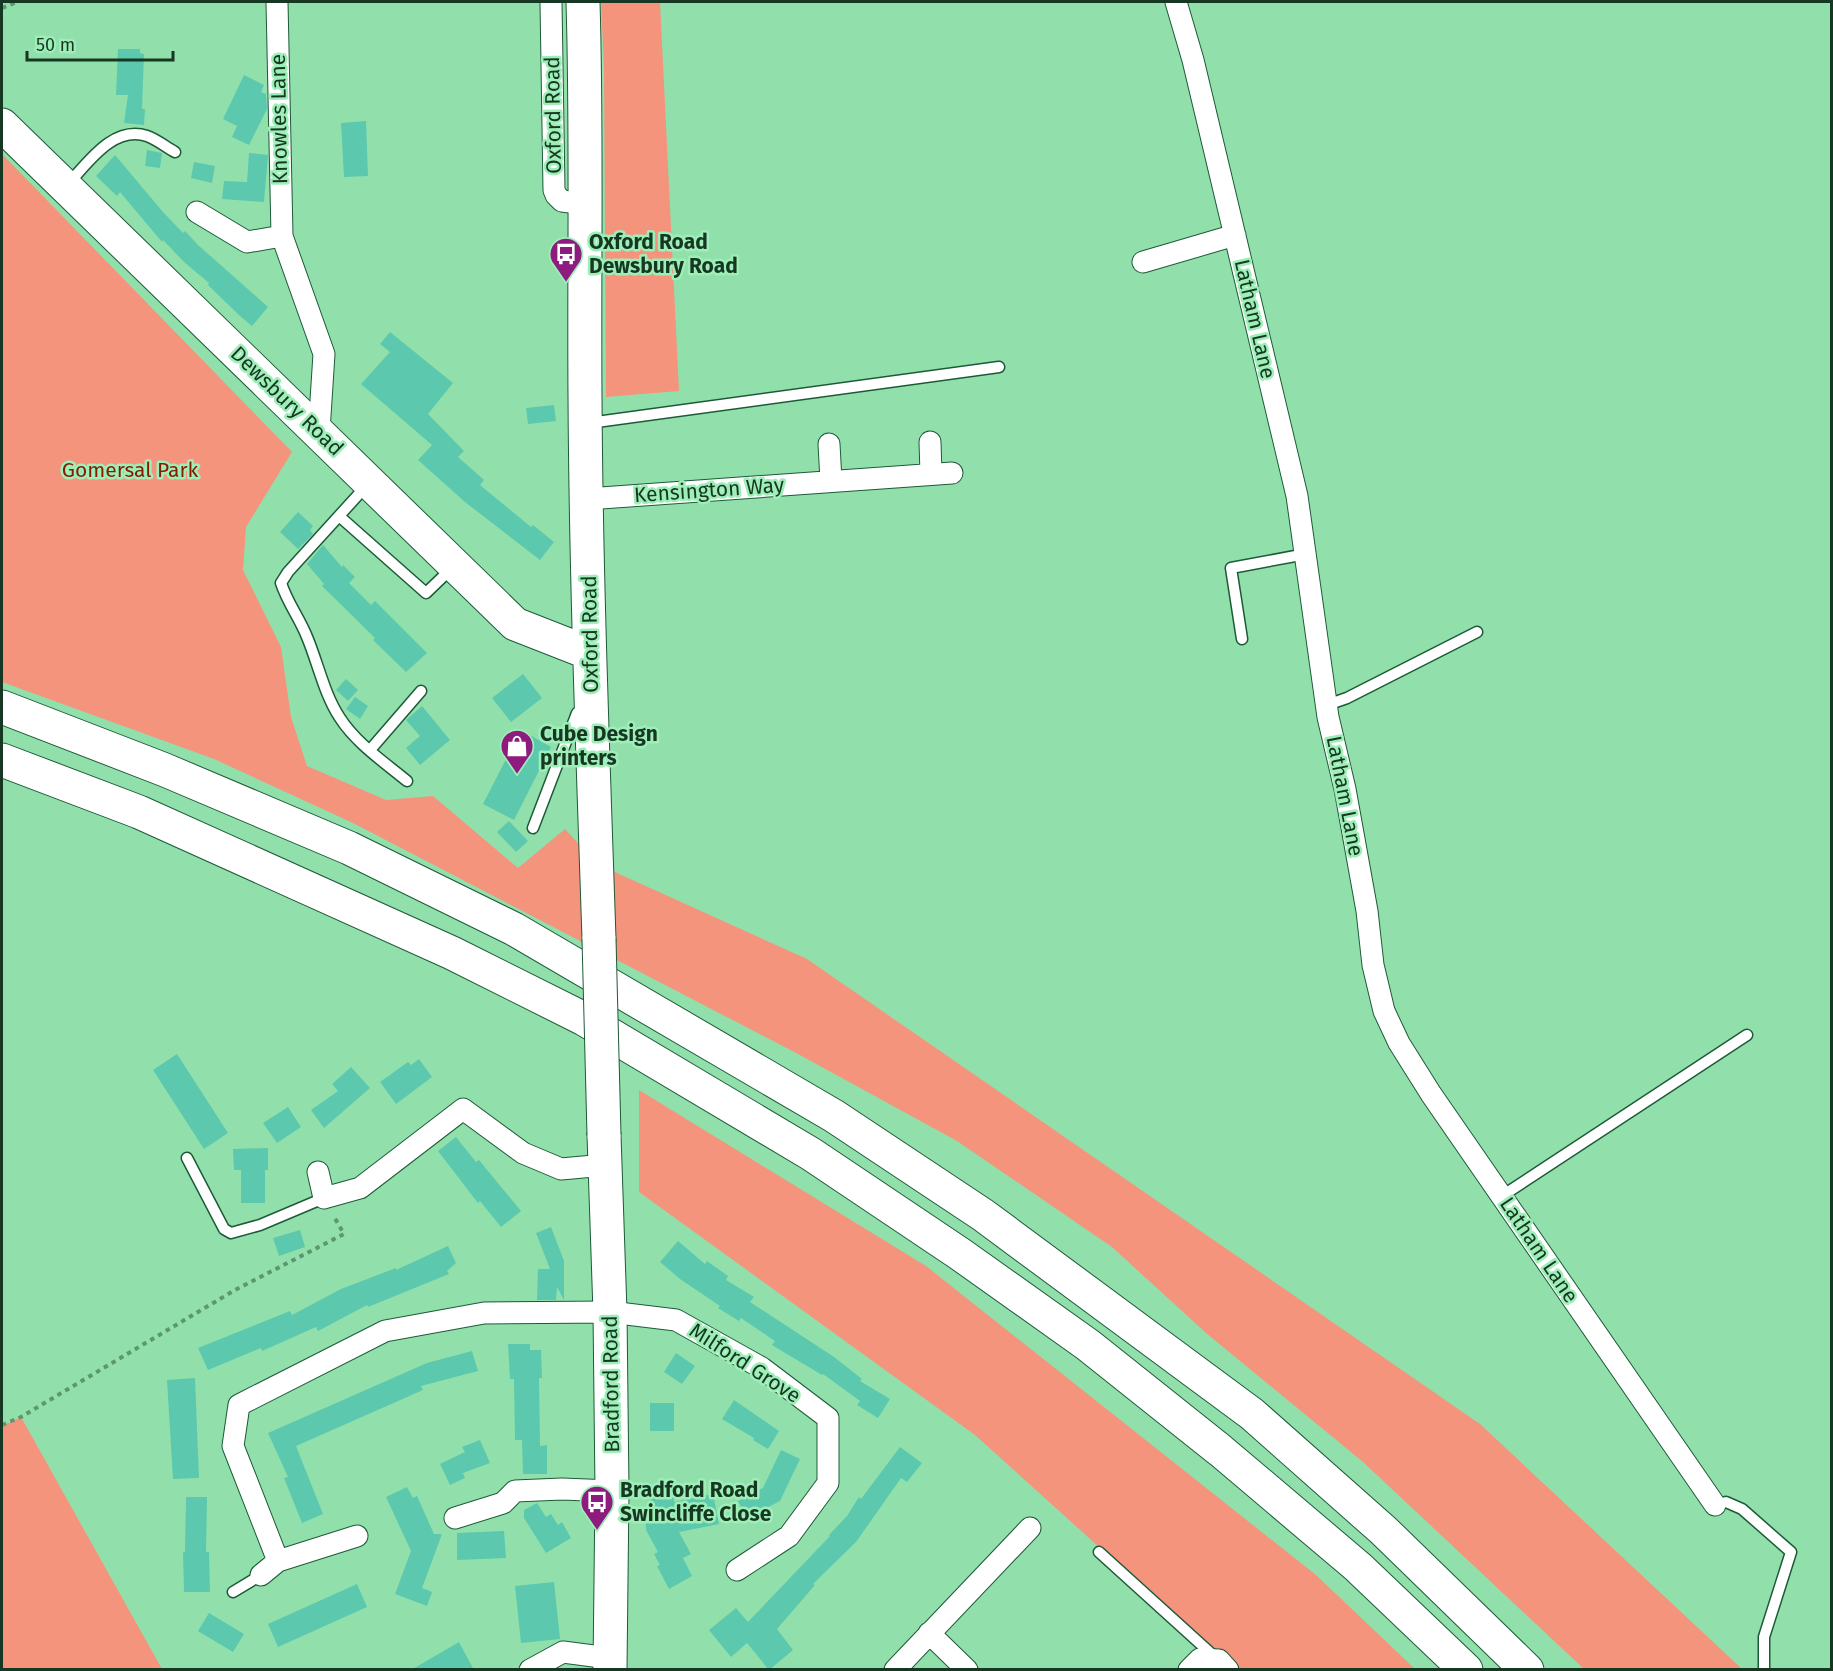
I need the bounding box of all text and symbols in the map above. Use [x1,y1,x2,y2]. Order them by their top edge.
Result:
scale bar [27,24,172,62]
text: 50 m [36,34,75,56]
street label: Knowles Lane [265,54,293,184]
street label: Oxford Road [539,56,567,174]
place label: Oxford Road Dewsbury Road [589,229,738,279]
bus stop icon: Oxford Road Dewsbury Road [548,236,584,283]
street label: Latham Lane [1229,257,1281,381]
street label: Dewsbury Road [225,341,349,461]
park label: Gomersal Park [62,457,199,483]
street label: Kensington Way [633,472,786,508]
street label: Oxford Road [576,575,604,693]
place label: Cube Design printers [540,721,658,771]
shop icon: Cube Design printers [499,728,535,775]
street label: Latham Lane [1321,734,1369,858]
street label: Latham Lane [1494,1192,1584,1308]
street label: Bradford Road [597,1315,625,1453]
street label: Milford Grove [684,1317,806,1409]
place label: Bradford Road Swincliffe Close [620,1477,772,1527]
bus stop icon: Bradford Road Swincliffe Close [579,1484,615,1531]

